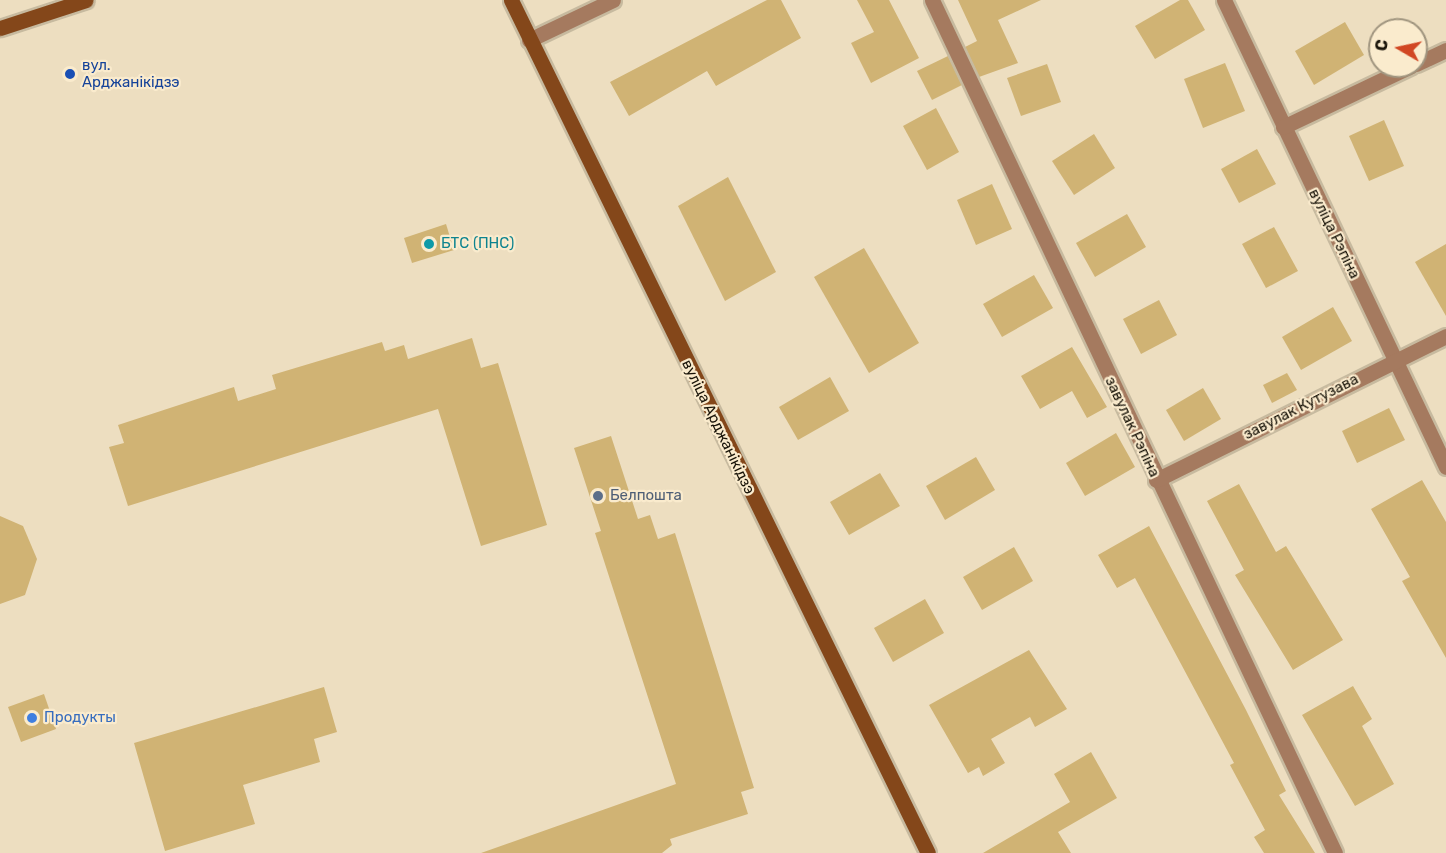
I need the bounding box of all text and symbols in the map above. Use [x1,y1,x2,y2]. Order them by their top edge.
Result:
north arrow [1368,18,1428,78]
text: С [1371,38,1392,52]
place label: вул. Арджанікідзэ [82,56,180,91]
marker: вул. Арджанікідзэ [63,67,77,81]
street label: вуліца Рэпіна [1305,186,1363,282]
place label: БТС (ПНС) [441,235,514,253]
marker: БТС (ПНС) [422,237,436,251]
street label: вуліца Арджанікідзэ [678,357,758,497]
street label: завулак Кутузава [1241,370,1361,444]
street label: завулак Рэпіна [1101,374,1163,480]
place label: Белпошта [610,487,682,505]
marker: Белпошта [591,489,605,503]
place label: Продукты [44,709,116,727]
marker: Продукты [25,711,39,725]

